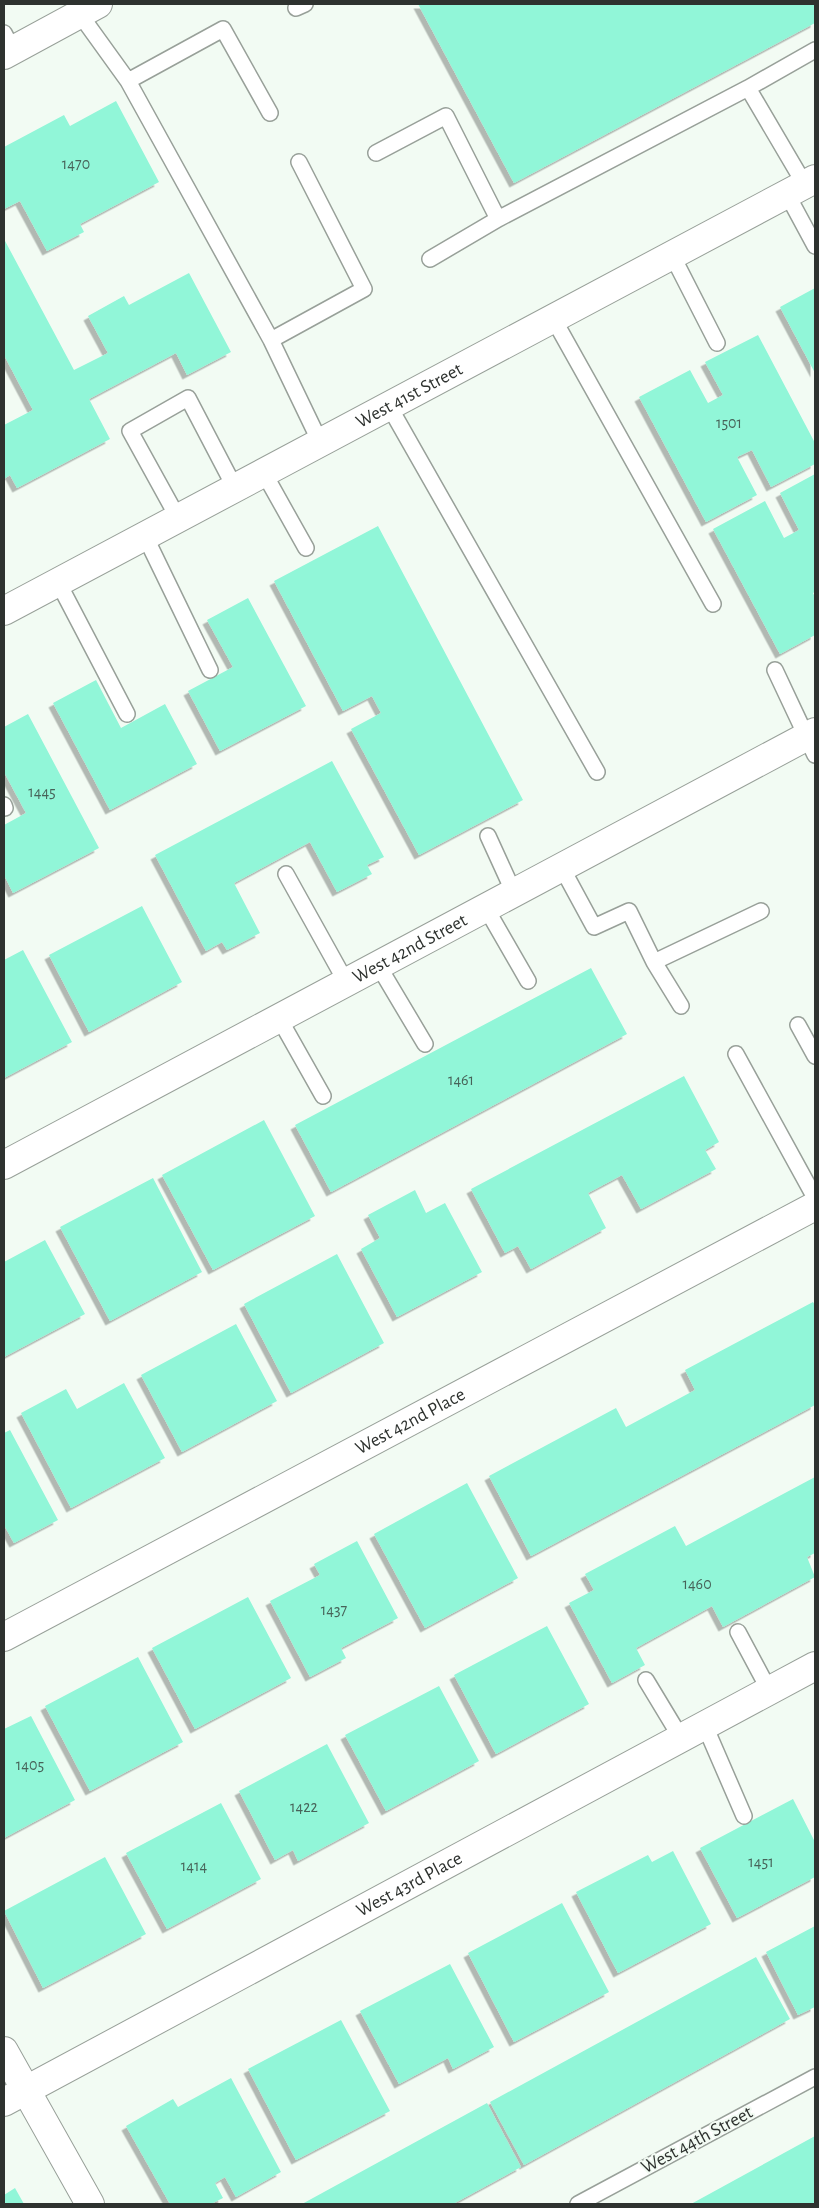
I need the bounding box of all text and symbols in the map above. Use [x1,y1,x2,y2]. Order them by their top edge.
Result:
house number: 1470 [62,156,90,172]
street label: West 41st Street [353,359,466,431]
house number: 1501 [716,415,742,431]
house number: 1445 [28,784,56,800]
street label: West 42nd Street [350,910,470,987]
house number: 1461 [448,1072,474,1088]
street label: West 42nd Place [352,1384,468,1458]
house number: 1460 [682,1576,712,1592]
house number: 1437 [321,1602,348,1618]
house number: 1405 [16,1757,44,1773]
house number: 1422 [290,1799,318,1815]
street label: West 43rd Place [353,1848,465,1920]
house number: 1451 [748,1854,774,1870]
house number: 1414 [181,1858,208,1874]
street label: West 44th Street [638,2103,756,2177]

